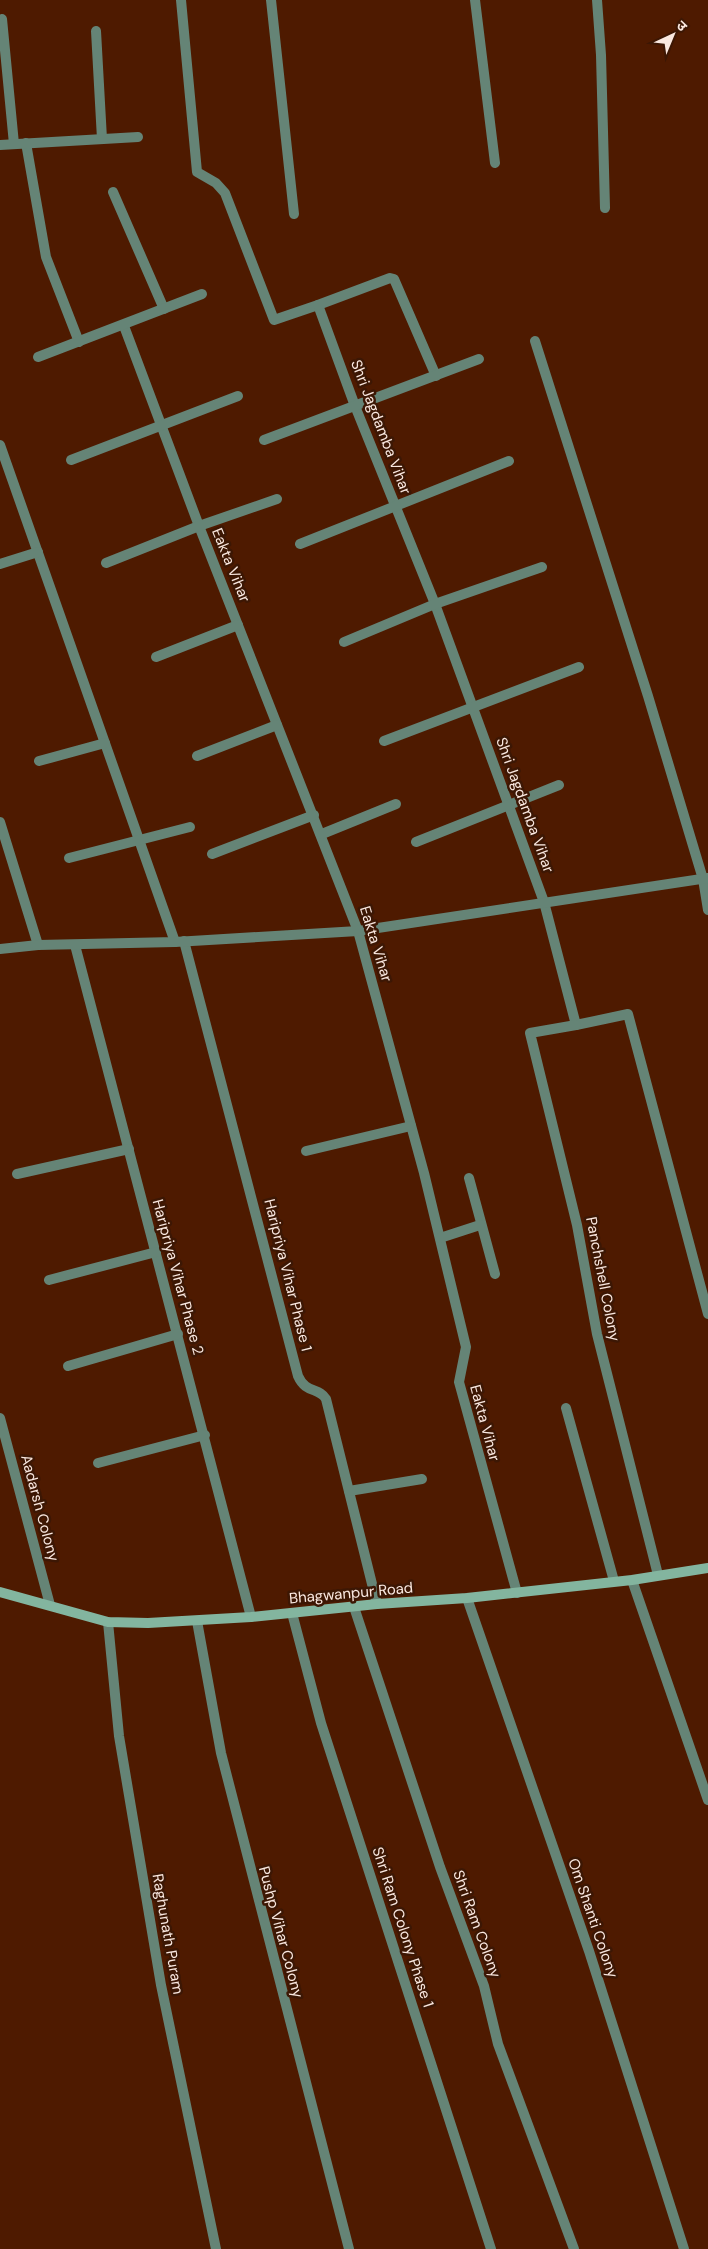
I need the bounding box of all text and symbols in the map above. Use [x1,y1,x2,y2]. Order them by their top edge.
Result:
north arrow [648,10,698,60]
text: उ [673,16,692,36]
street label: Shri Jagdamba Vihar [346,357,416,498]
street label: Eakta Vihar [207,525,255,605]
street label: Shri Jagdamba Vihar [491,735,559,876]
street label: Eakta Vihar [355,904,397,985]
street label: Haripriya Vihar Phase 2 [148,1197,208,1357]
street label: Haripriya Vihar Phase 1 [259,1197,317,1353]
street label: Panchshell Colony [581,1215,625,1344]
street label: Eakta Vihar [465,1383,505,1464]
street label: Aadarsh Colony [16,1452,64,1564]
street label: Bhagwanpur Road [288,1578,414,1608]
street label: Shri Ram Colony Phase 1 [368,1844,438,2010]
street label: Om Shanti Colony [563,1856,623,1981]
street label: Pushp Vihar Colony [254,1864,308,2001]
street label: Shri Ram Colony [448,1867,506,1981]
street label: Raghunath Puram [148,1872,188,1996]

